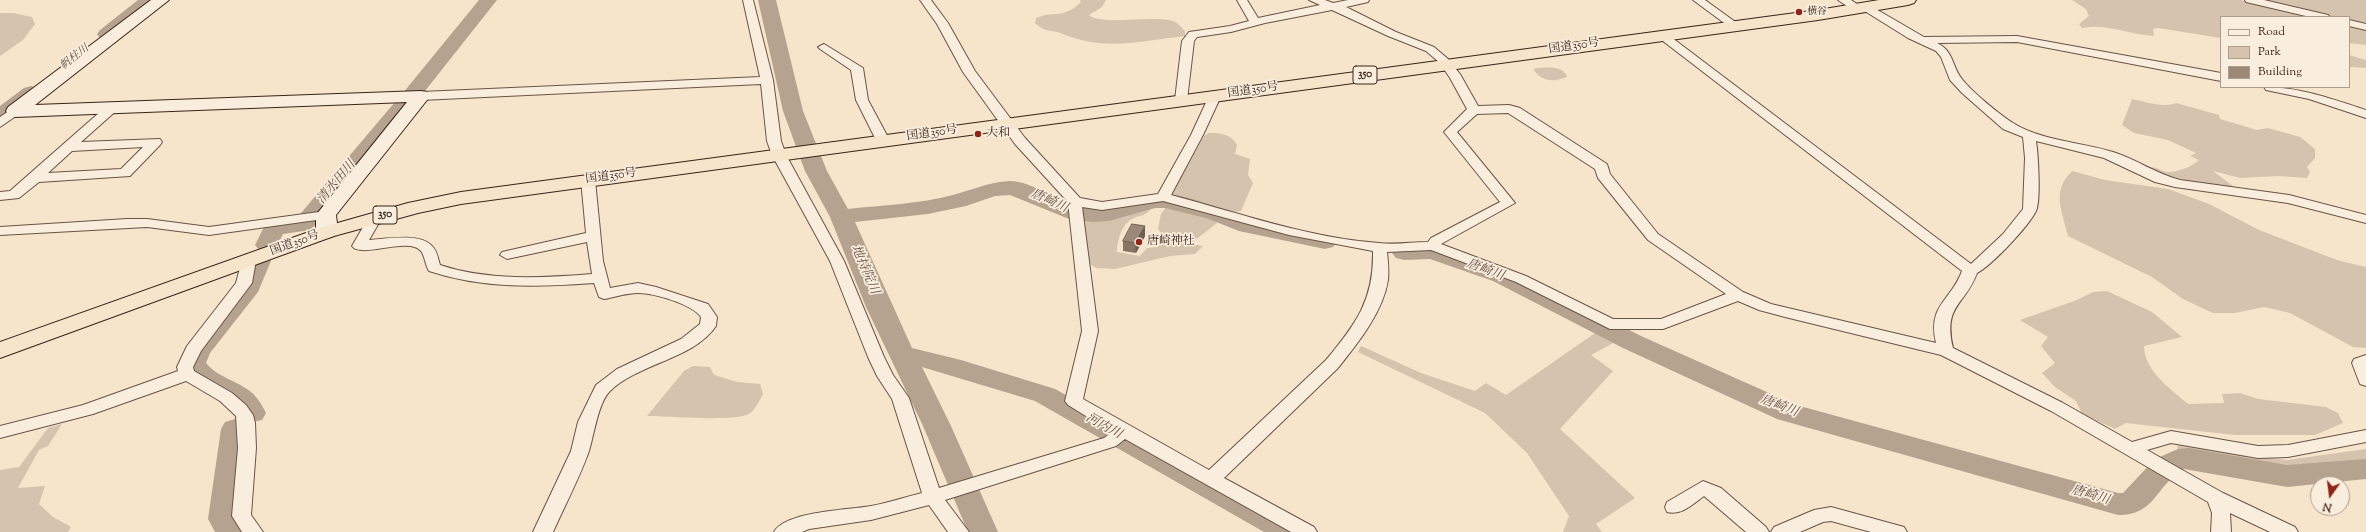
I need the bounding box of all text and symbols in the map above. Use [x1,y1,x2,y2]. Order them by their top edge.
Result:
place label: 横谷 [1807,6,1827,18]
marker: 横谷 [1794,7,1804,17]
legend [2220,16,2350,88]
text: Road [2258,23,2285,41]
street label: 国道350号 [1548,36,1600,58]
water label: 帆柱川 [58,43,92,73]
text: Park [2258,43,2281,61]
text: Building [2258,63,2302,81]
road number: 350 [1353,66,1377,84]
street label: 国道350号 [1227,80,1279,102]
street label: 国道350号 [906,123,958,145]
place label: 大和 [986,127,1010,141]
marker: 大和 [973,129,983,139]
water label: 清水田川 [314,158,360,208]
street label: 国道350号 [585,167,637,187]
water label: 唐崎川 [1028,187,1070,217]
road number: 350 [373,206,397,224]
street label: 国道350号 [268,228,322,260]
place label: 唐崎神社 [1147,235,1195,249]
marker: 唐崎神社 [1134,237,1144,247]
water label: 地持院川 [847,243,881,297]
water label: 唐崎川 [1464,257,1506,285]
water label: 唐崎川 [1758,393,1800,421]
water label: 河内川 [1082,411,1124,443]
north arrow [2310,476,2350,516]
water label: 唐崎川 [2069,483,2111,509]
text: N [2321,498,2334,515]

